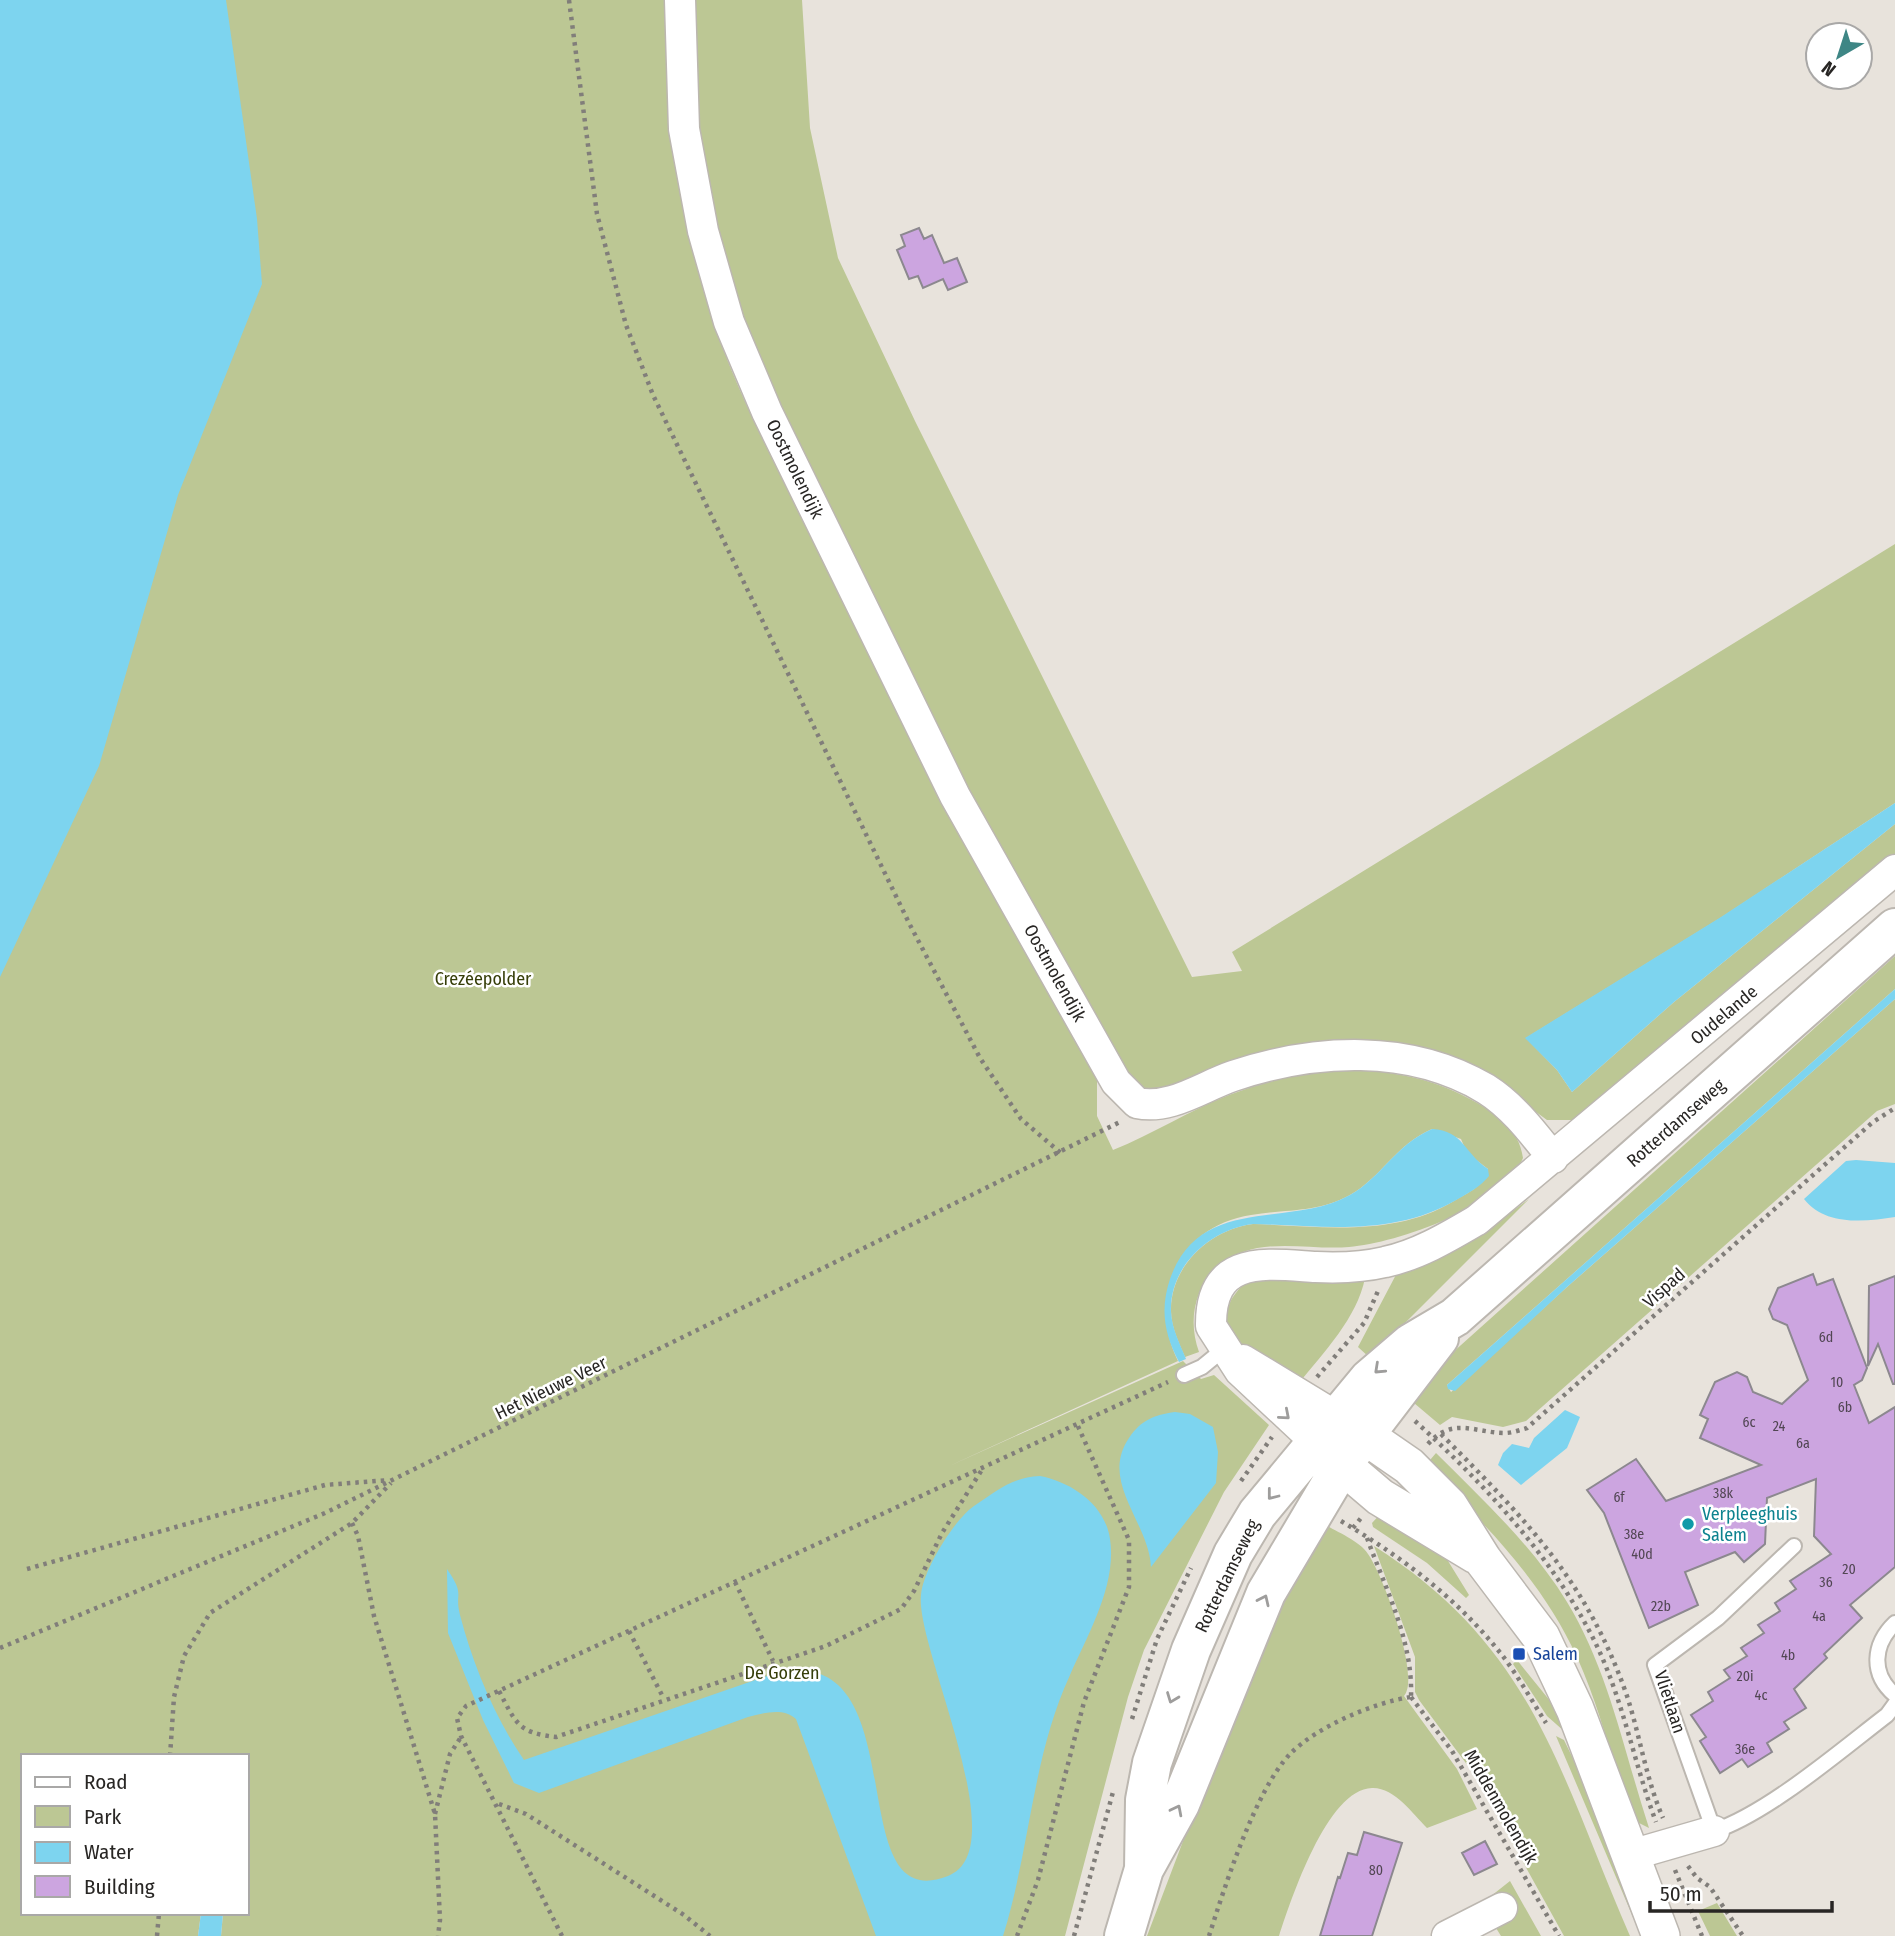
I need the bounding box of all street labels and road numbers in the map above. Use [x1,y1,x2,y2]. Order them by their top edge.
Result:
street label: Oostmolendijk [761,416,829,523]
street label: Oostmolendijk [1019,921,1091,1026]
street label: Oudelande [1686,981,1762,1049]
street label: Rotterdamseweg [1622,1074,1730,1172]
street label: Vispad [1638,1263,1690,1313]
street label: Het Nieuwe Veer [492,1351,611,1424]
street label: Rotterdamseweg [1190,1515,1264,1636]
street label: Vlietlaan [1650,1668,1690,1736]
street label: Middenmolendijk [1459,1746,1543,1869]

